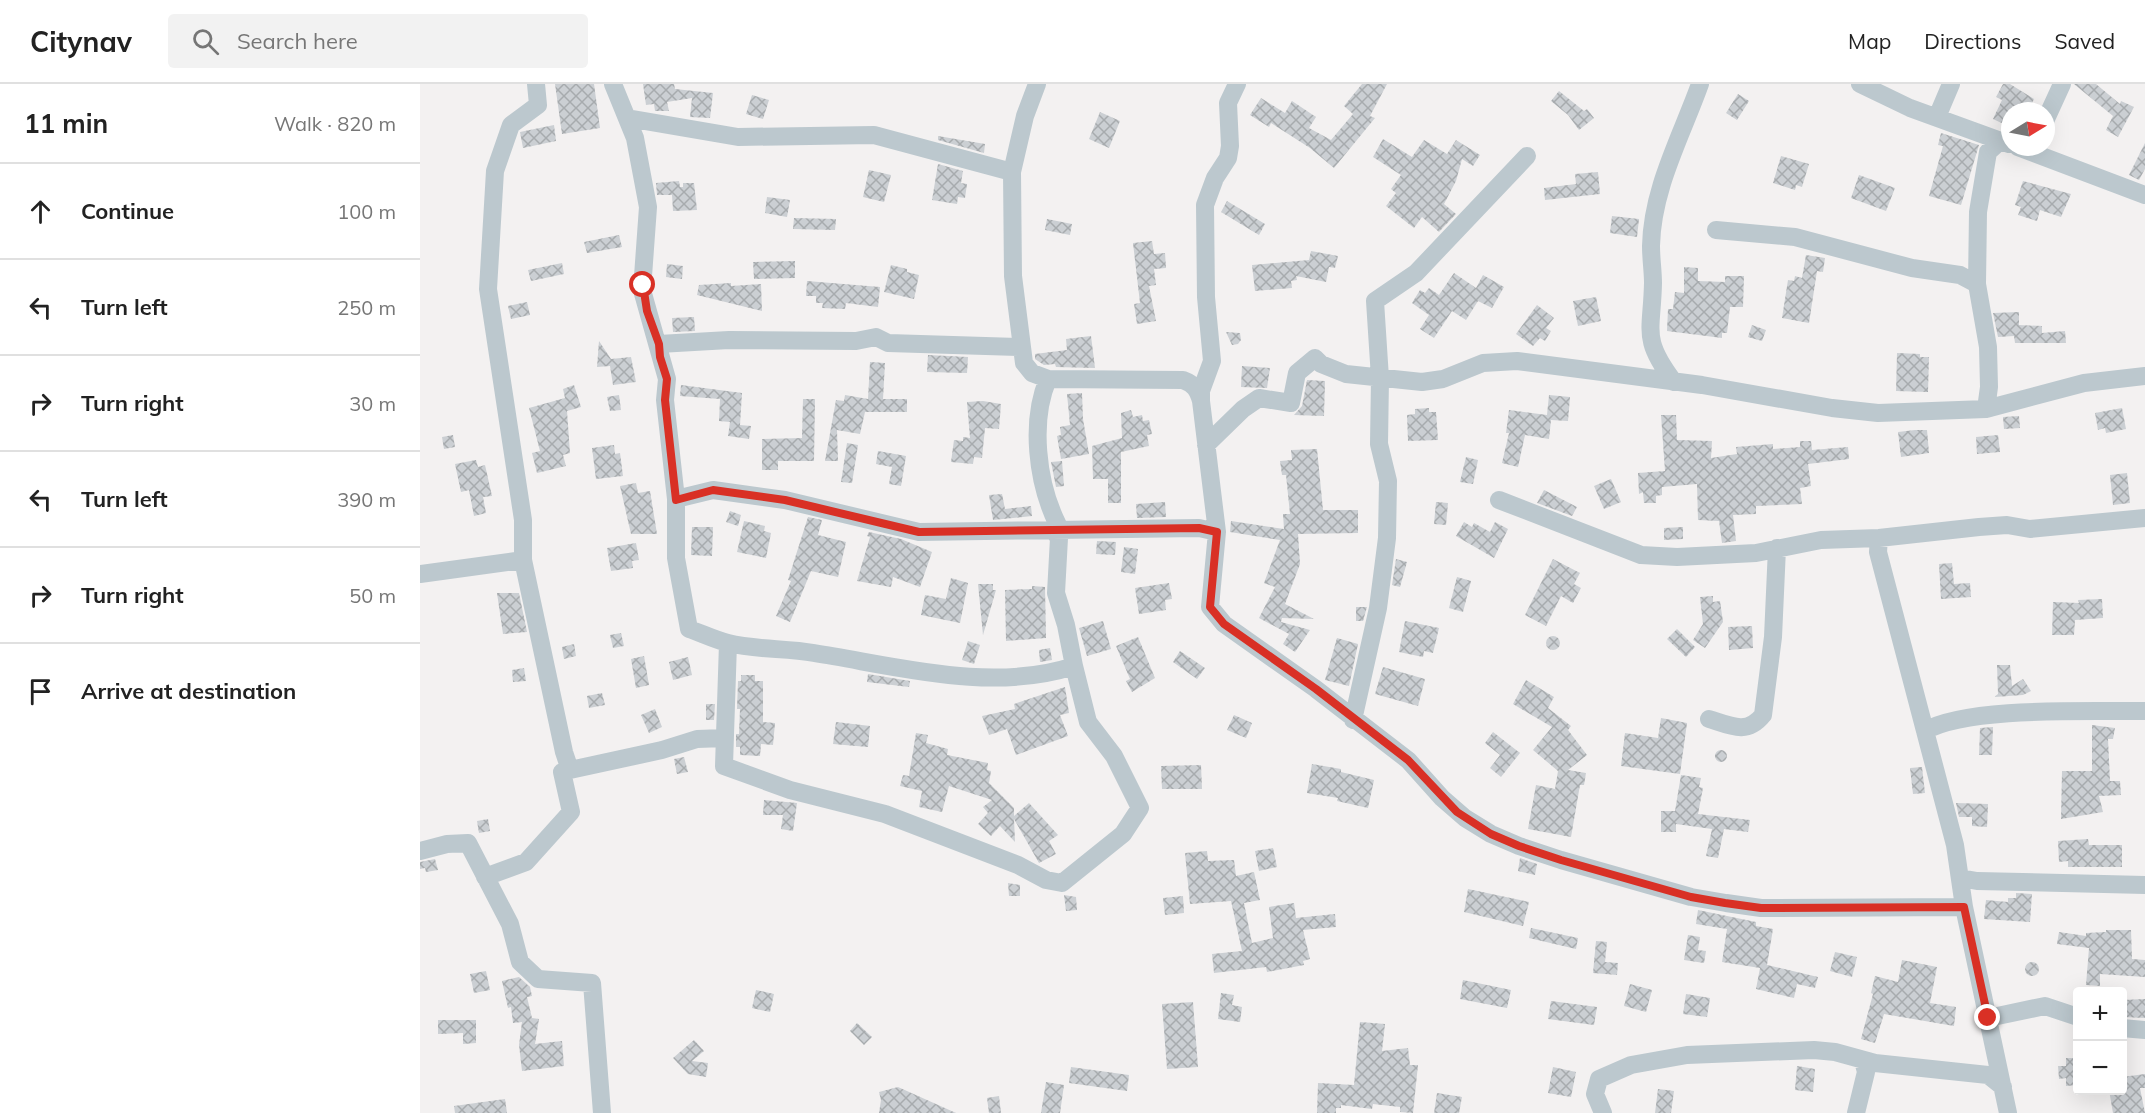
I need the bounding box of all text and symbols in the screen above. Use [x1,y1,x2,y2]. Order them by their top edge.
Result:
search box [168,14,588,68]
text: Citynav [30,24,132,59]
icon: search [189,25,222,58]
text: Search here [237,27,358,55]
text: Map [1848,28,1891,54]
text: Directions [1924,28,2021,54]
text: Saved [2054,28,2115,54]
north arrow [2001,102,2055,156]
text: 11 min [24,107,108,140]
text: Walk · 820 m [274,111,396,136]
icon: ahead [24,195,57,228]
text: Continue [81,197,174,225]
text: 100 m [337,199,396,224]
route start [629,271,655,297]
icon: left [24,291,57,324]
text: Turn left [81,293,168,321]
text: 250 m [337,295,396,320]
icon: right [24,387,57,420]
text: Turn right [81,389,184,417]
text: 30 m [349,391,396,416]
icon: left [24,483,57,516]
text: Turn left [81,485,168,513]
text: 390 m [337,487,396,512]
icon: right [24,579,57,612]
text: Turn right [81,581,184,609]
text: 50 m [349,583,396,608]
icon: arrive [24,675,57,708]
text: Arrive at destination [81,677,296,705]
map controls [2073,987,2127,1095]
button: + [2073,987,2127,1041]
route end [1974,1004,2000,1030]
button: − [2073,1041,2127,1095]

